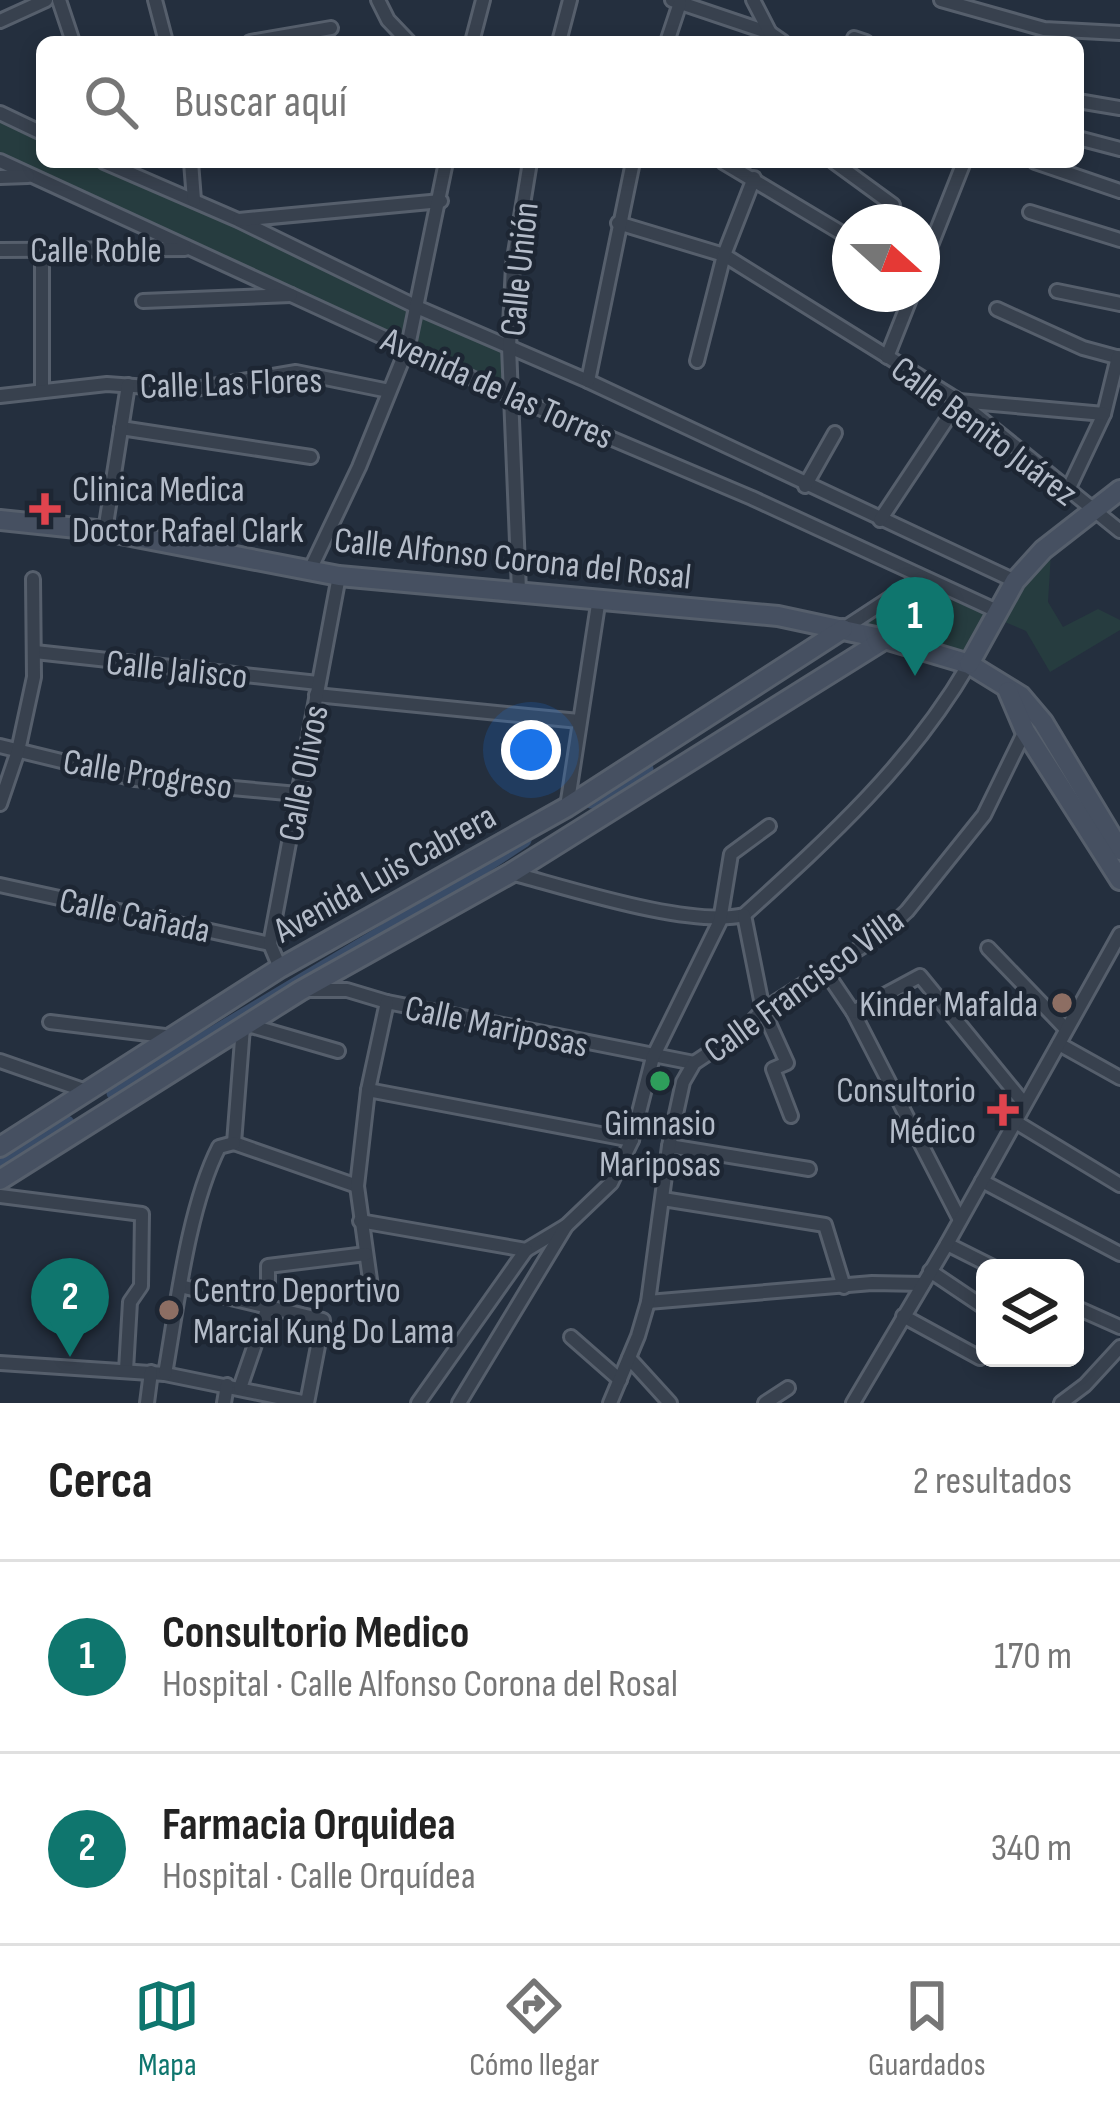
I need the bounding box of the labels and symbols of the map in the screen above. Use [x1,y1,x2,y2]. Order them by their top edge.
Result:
street label: Calle Unión [492,200,549,338]
north arrow [832,204,940,312]
street label: Calle Roble [30,230,162,273]
street label: Avenida de las Torres [374,319,619,460]
street label: Calle Benito Juárez [882,348,1085,516]
street label: Calle Las Flores [139,360,323,409]
place label: Clinica Medica Doctor Rafael Clark [72,469,304,553]
marker: Clinica Medica Doctor Rafael Clark [29,493,61,525]
street label: Calle Alfonso Corona del Rosal [332,519,693,600]
pin: 1 [876,577,954,676]
street label: Calle Jalisco [104,642,250,699]
street label: Calle Olivos [270,702,339,845]
your location [501,720,561,780]
street label: Calle Progreso [60,741,235,810]
street label: Avenida Luis Cabrera [266,796,504,953]
street label: Calle Cañada [55,879,214,953]
street label: Calle Francisco Villa [696,899,913,1073]
place label: Kinder Mafalda [859,984,1038,1027]
street label: Calle Mariposas [401,987,592,1068]
marker: Kinder Mafalda [1049,990,1075,1016]
marker: Gimnasio Mariposas [647,1068,673,1094]
place label: Consultorio Médico [836,1070,976,1154]
marker: Consultorio Médico [987,1094,1019,1126]
place label: Gimnasio Mariposas [599,1103,721,1187]
pin: 2 [31,1258,109,1357]
place label: Centro Deportivo Marcial Kung Do Lama [193,1270,454,1354]
marker: Centro Deportivo Marcial Kung Do Lama [156,1297,182,1323]

